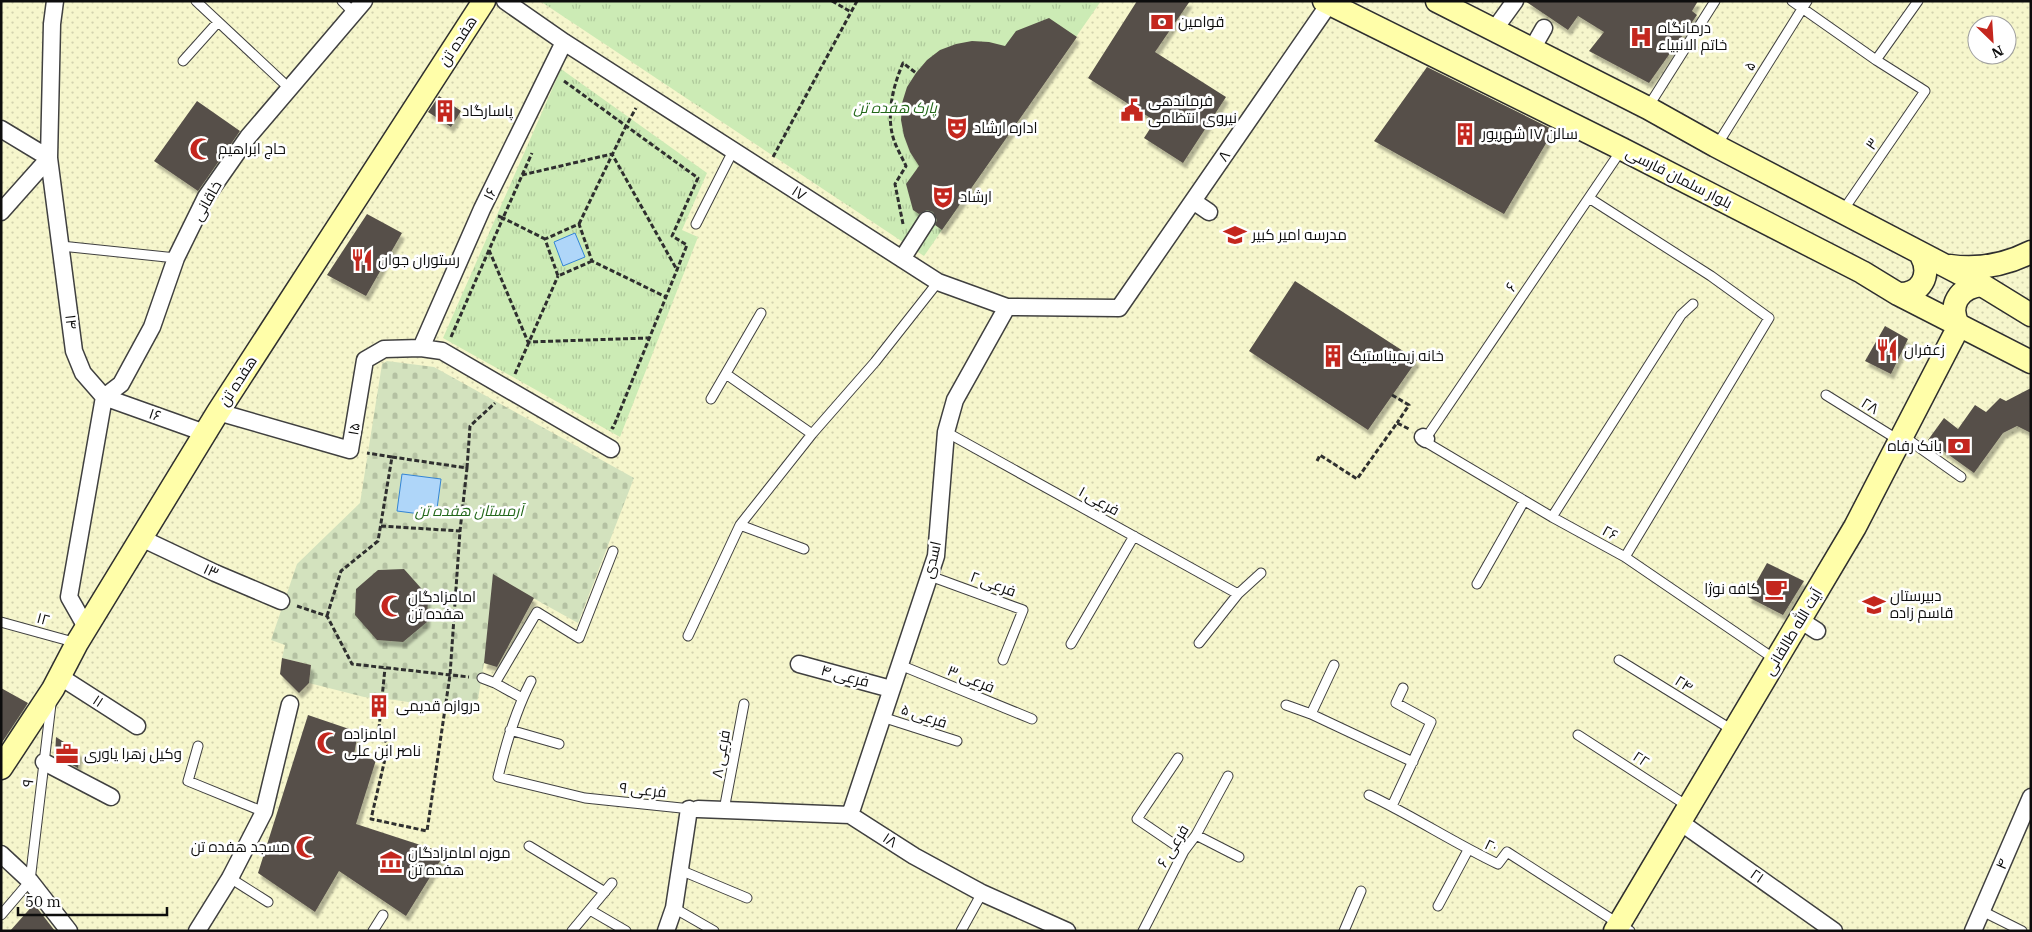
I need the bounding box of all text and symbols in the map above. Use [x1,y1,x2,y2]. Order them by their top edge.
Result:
bank icon: قوامین [1149,9,1175,35]
street label: هفده تن [434,12,482,70]
place label: قوامین [1178,12,1224,32]
north arrow [1967,15,2017,65]
place label: درمانگاه خاتم الانبیاء [1658,18,1727,55]
hospital icon: درمانگاه خاتم الانبیاء [1628,24,1654,50]
text: N [1989,41,2006,62]
street label: ۵ [1739,57,1760,74]
place label: فرماندهی نیروی انتظامی [1148,91,1237,128]
public building icon: فرماندهی نیروی انتظامی [1119,97,1145,123]
building icon: پاسارگاد [432,98,458,124]
park label: پارک هفده تن [853,98,938,118]
place label: پاسارگاد [462,101,513,121]
theatre icon: اداره ارشاد [944,115,970,141]
place label: اداره ارشاد [974,118,1038,137]
building icon: سالن ۱۷ شهریور [1452,121,1478,147]
place label: سالن ۱۷ شهریور [1481,124,1578,144]
street label: ۳ [1861,134,1882,153]
mosque icon: حاج ابراهیم [188,136,214,162]
place label: حاج ابراهیم [218,139,286,160]
street label: بلوار سلمان فارسی [1622,143,1736,213]
street label: ۸ [1213,146,1234,165]
street label: خاقانی [187,177,227,225]
street label: ۱۷ [788,181,810,204]
street label: ۱۶ [478,184,501,203]
theatre icon: ارشاد [930,184,956,210]
place label: ارشاد [960,187,992,206]
school or university icon: مدرسه امیر کبیر [1222,222,1248,248]
place label: مدرسه امیر کبیر [1251,225,1347,244]
restaurant icon: رستوران جوان [349,247,375,273]
place label: رستوران جوان [378,250,460,270]
street label: ۶ [1501,278,1520,295]
street label: ۱۴ [61,314,82,330]
restaurant icon: زعفران [1874,337,1900,363]
place label: زعفران [1904,340,1945,360]
building icon: خانه زیمیناستیک [1320,343,1346,369]
place label: خانه زیمیناستیک [1350,346,1444,365]
street label: هفده تن [214,352,262,410]
street label: ۲۸ [1858,393,1883,418]
street label: ۱۶ [146,404,164,425]
street label: ۱۵ [343,421,364,437]
bank icon: بانک رفاه [1946,433,1972,459]
place label: بانک رفاه [1888,436,1942,455]
street label: فرعی ۱ [1075,482,1123,520]
park label: آرمستان هفده تن [415,501,526,520]
street label: ۲۶ [1599,521,1621,545]
street label: اسدی [918,539,946,581]
street label: ۱۳ [200,559,222,582]
street label: فرعی ۲ [967,567,1019,601]
cafe icon: کافه نوژا [1763,576,1789,602]
place label: کافه نوژا [1704,579,1760,598]
street label: آیت الله طالقانی [1759,585,1827,679]
place label: دبیرستان قاسم زاده [1890,586,1953,623]
place label: امامزادگان هفده تن [408,587,476,624]
school or university icon: دبیرستان قاسم زاده [1861,592,1887,618]
mosque icon: امامزادگان هفده تن [379,593,405,619]
street label: ۱۲ [35,608,52,629]
street label: فرعی ۴ [819,660,871,692]
street label: فرعی ۳ [944,660,998,698]
street label: ۲۴ [1672,671,1697,696]
street label: ۱۱ [89,690,107,711]
building icon: دروازه قدیمی [366,693,392,719]
place label: دروازه قدیمی [396,696,480,716]
street label: فرعی ۵ [898,699,950,733]
place label: امامزاده ناصر ابن علی [344,724,421,761]
street label: فرعی ۸ [707,728,735,780]
mosque icon: امامزاده ناصر ابن علی [315,730,341,756]
office icon: وکیل زهرا یاوری [54,741,80,767]
place label: وکیل زهرا یاوری [84,744,182,764]
street label: ۲۲ [1629,746,1653,771]
street label: ۹ [18,778,37,788]
street label: فرعی ۹ [619,778,667,802]
street label: فرعی ۶ [1152,821,1194,871]
street label: ۱۸ [879,828,901,851]
mosque icon: مسجد هفده تن [294,834,320,860]
street label: ۲۰ [1482,834,1501,857]
place label: مسجد هفده تن [191,837,290,857]
place label: موزه امامزادگان هفده تن [408,843,511,880]
museum icon: موزه امامزادگان هفده تن [378,849,404,875]
street label: ۴ [1991,855,2012,872]
street label: ۲۱ [1747,864,1768,887]
scale bar [18,884,166,916]
text: 50 m [25,892,61,911]

